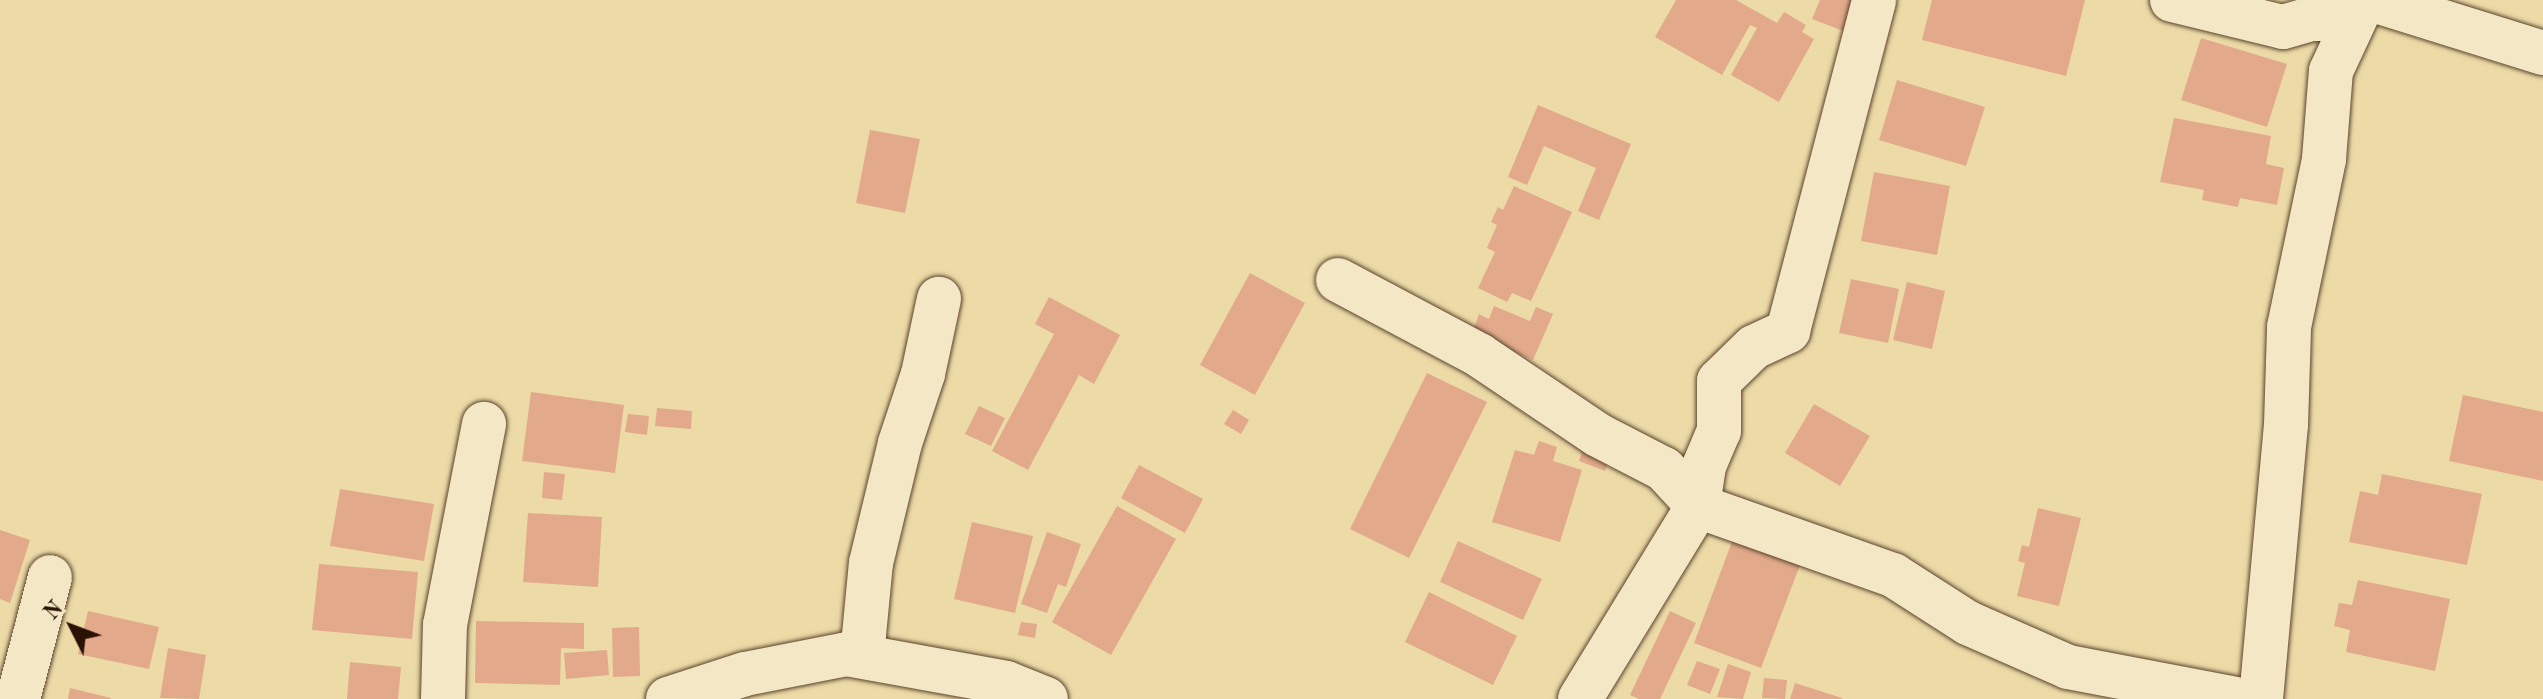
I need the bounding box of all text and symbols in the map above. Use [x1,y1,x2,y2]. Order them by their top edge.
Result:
north arrow [32,587,112,667]
text: N [40,597,68,625]

